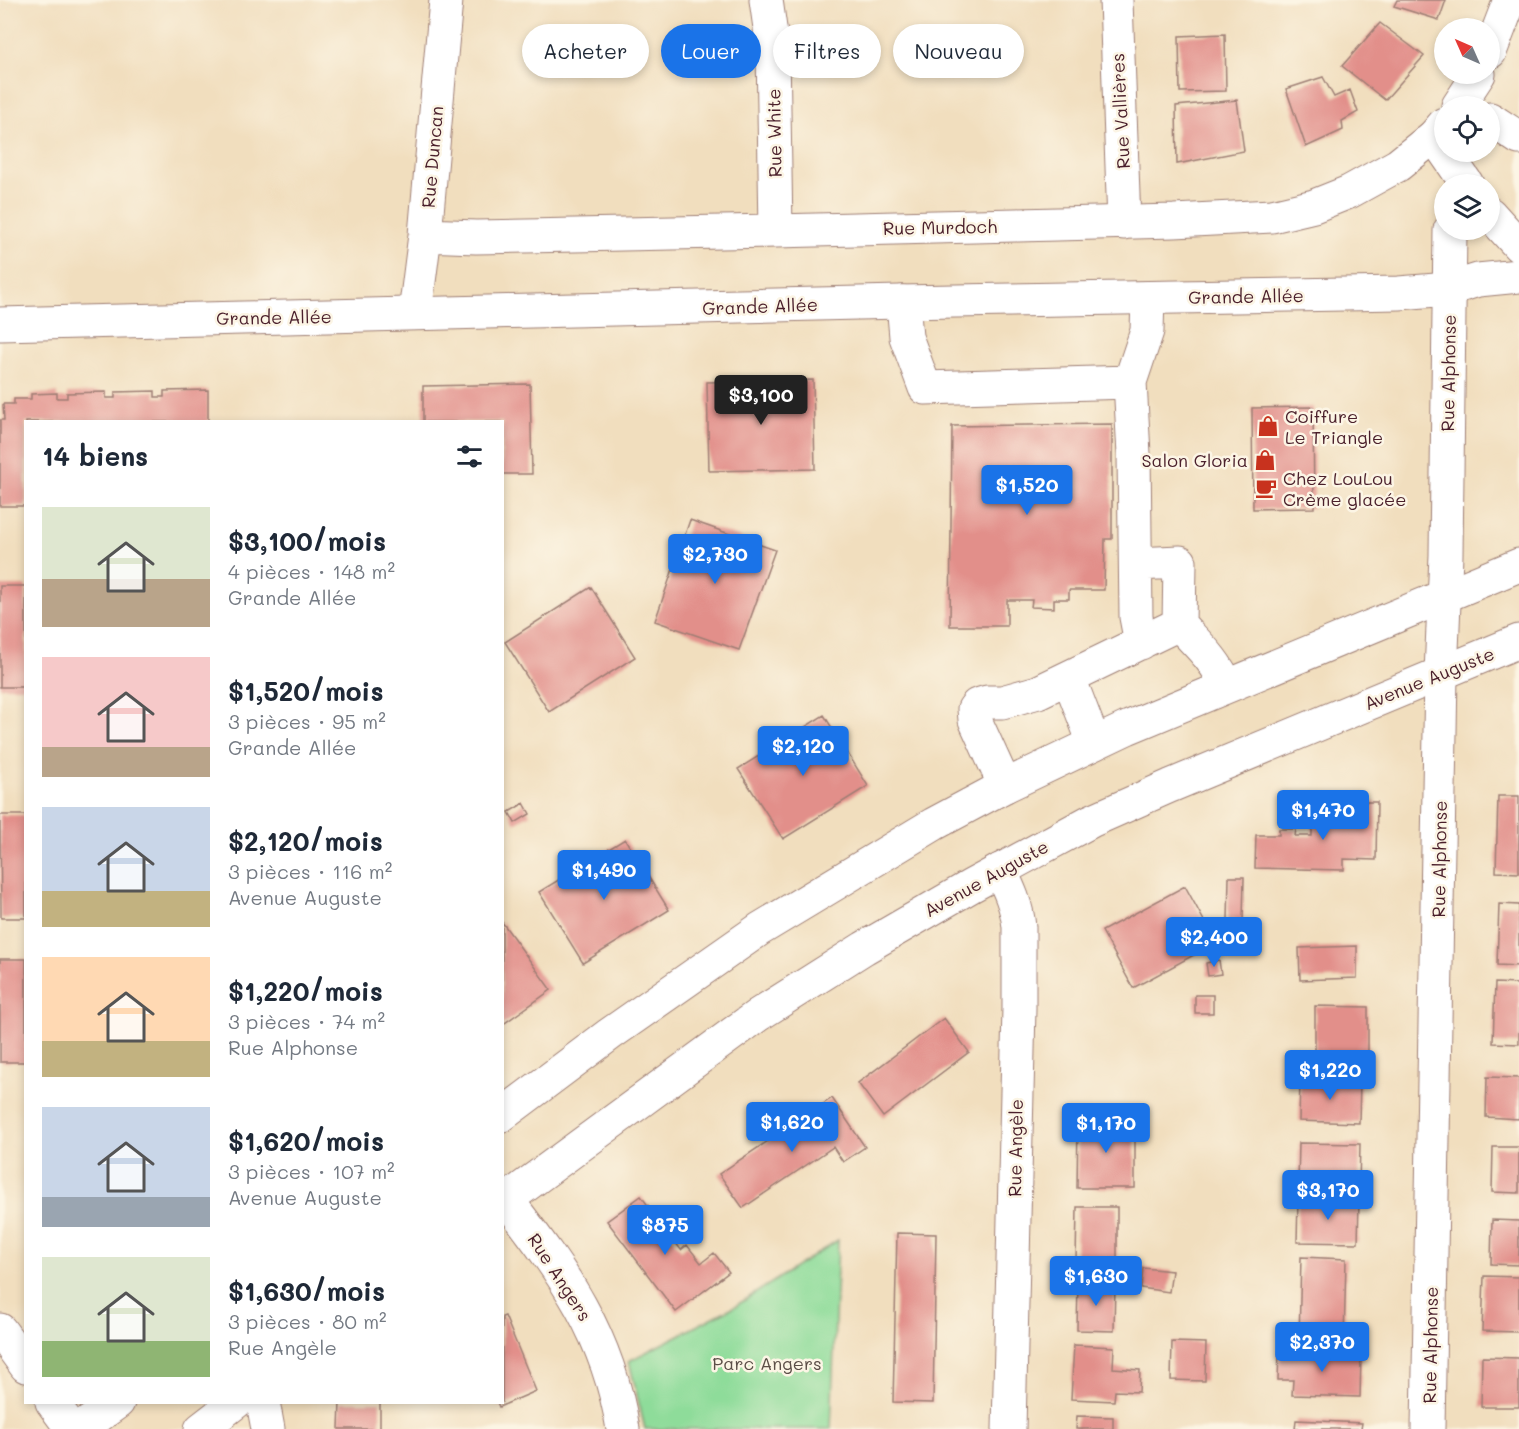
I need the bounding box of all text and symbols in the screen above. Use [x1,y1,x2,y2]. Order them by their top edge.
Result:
north arrow [1434,18,1500,84]
map controls [1434,18,1500,240]
chip: Acheter [522,24,649,78]
chip: Louer [661,24,761,78]
chip: Filtres [773,24,881,78]
chip: Nouveau [893,24,1024,78]
street label: Rue Vallières [1105,53,1135,169]
street label: Rue White [761,88,787,178]
button: locate [1434,96,1500,162]
street label: Rue Duncan [416,105,448,209]
button: layers [1434,174,1500,240]
street label: Rue Murdoch [883,214,997,240]
street label: Grande Allée [1188,283,1304,309]
street label: Grande Allée [702,292,818,320]
street label: Grande Allée [216,304,332,330]
street label: Rue Alphonse [1435,314,1461,432]
pin: $3,100 [712,375,810,426]
text: $3,100 [728,381,794,407]
place label: Coiffure Le Triangle [1285,404,1383,449]
shop icon: Coiffure Le Triangle [1256,414,1280,438]
text: 14 biens [42,439,148,473]
icon: filters [453,440,486,473]
place label: Salon Gloria [1141,448,1248,472]
shop icon: Salon Gloria [1253,448,1277,472]
pin: $1,520 [978,465,1076,516]
place label: Chez LouLou Crème glacée [1283,466,1406,511]
text: $1,520 [995,471,1059,497]
cafe icon: Chez LouLou Crème glacée [1254,476,1278,500]
text: $3,100/mois [228,524,386,558]
icon: home [90,531,162,603]
pin: $2,730 [666,534,764,585]
text: $2,730 [682,540,748,566]
text: 4 pièces · 148 m² [228,558,395,584]
text: Grande Allée [228,584,357,610]
street label: Avenue Auguste [1360,641,1498,715]
text: $1,520/mois [228,674,384,708]
icon: home [90,681,162,753]
text: 3 pièces · 95 m² [228,708,386,734]
pin: $2,120 [754,726,852,777]
text: $2,120 [772,732,834,758]
text: Grande Allée [228,734,357,760]
pin: $1,470 [1274,790,1372,841]
text: $1,470 [1291,796,1355,822]
street label: Rue Alphonse [1426,800,1452,918]
text: $2,120/mois [228,824,383,858]
icon: home [90,831,162,903]
street label: Avenue Auguste [920,834,1052,922]
pin: $1,490 [555,850,653,901]
text: $1,490 [572,856,636,882]
text: 3 pièces · 116 m² [228,858,392,884]
text: Avenue Auguste [228,884,382,910]
pin: $2,400 [1165,917,1263,968]
text: $2,400 [1180,923,1248,949]
text: $1,220/mois [228,974,383,1008]
icon: home [90,981,162,1053]
text: 3 pièces · 74 m² [228,1008,385,1034]
text: Rue Alphonse [228,1034,358,1060]
pin: $1,220 [1281,1050,1379,1101]
text: $1,220 [1299,1056,1361,1082]
street label: Rue Angèle [1002,1099,1028,1197]
pin: $1,620 [743,1102,841,1153]
pin: $1,170 [1057,1103,1155,1154]
text: $1,620 [760,1108,824,1134]
text: $1,170 [1076,1109,1136,1135]
text: $1,620/mois [228,1124,384,1158]
icon: home [90,1131,162,1203]
text: 3 pièces · 107 m² [228,1158,395,1184]
pin: $3,170 [1279,1170,1377,1221]
text: $3,170 [1296,1176,1360,1202]
text: Avenue Auguste [228,1184,382,1210]
pin: $875 [629,1205,701,1256]
text: $875 [641,1211,689,1237]
street label: Rue Angers [523,1228,597,1326]
pin: $1,630 [1047,1256,1145,1307]
text: $1,630 [1064,1262,1128,1288]
text: $1,630/mois [228,1274,385,1308]
icon: home [90,1281,162,1353]
street label: Rue Alphonse [1417,1286,1443,1404]
text: 3 pièces · 80 m² [228,1308,387,1334]
pin: $2,370 [1273,1322,1371,1373]
text: $2,370 [1289,1328,1355,1354]
text: Rue Angèle [228,1334,337,1360]
park label: Parc Angers [712,1351,822,1375]

